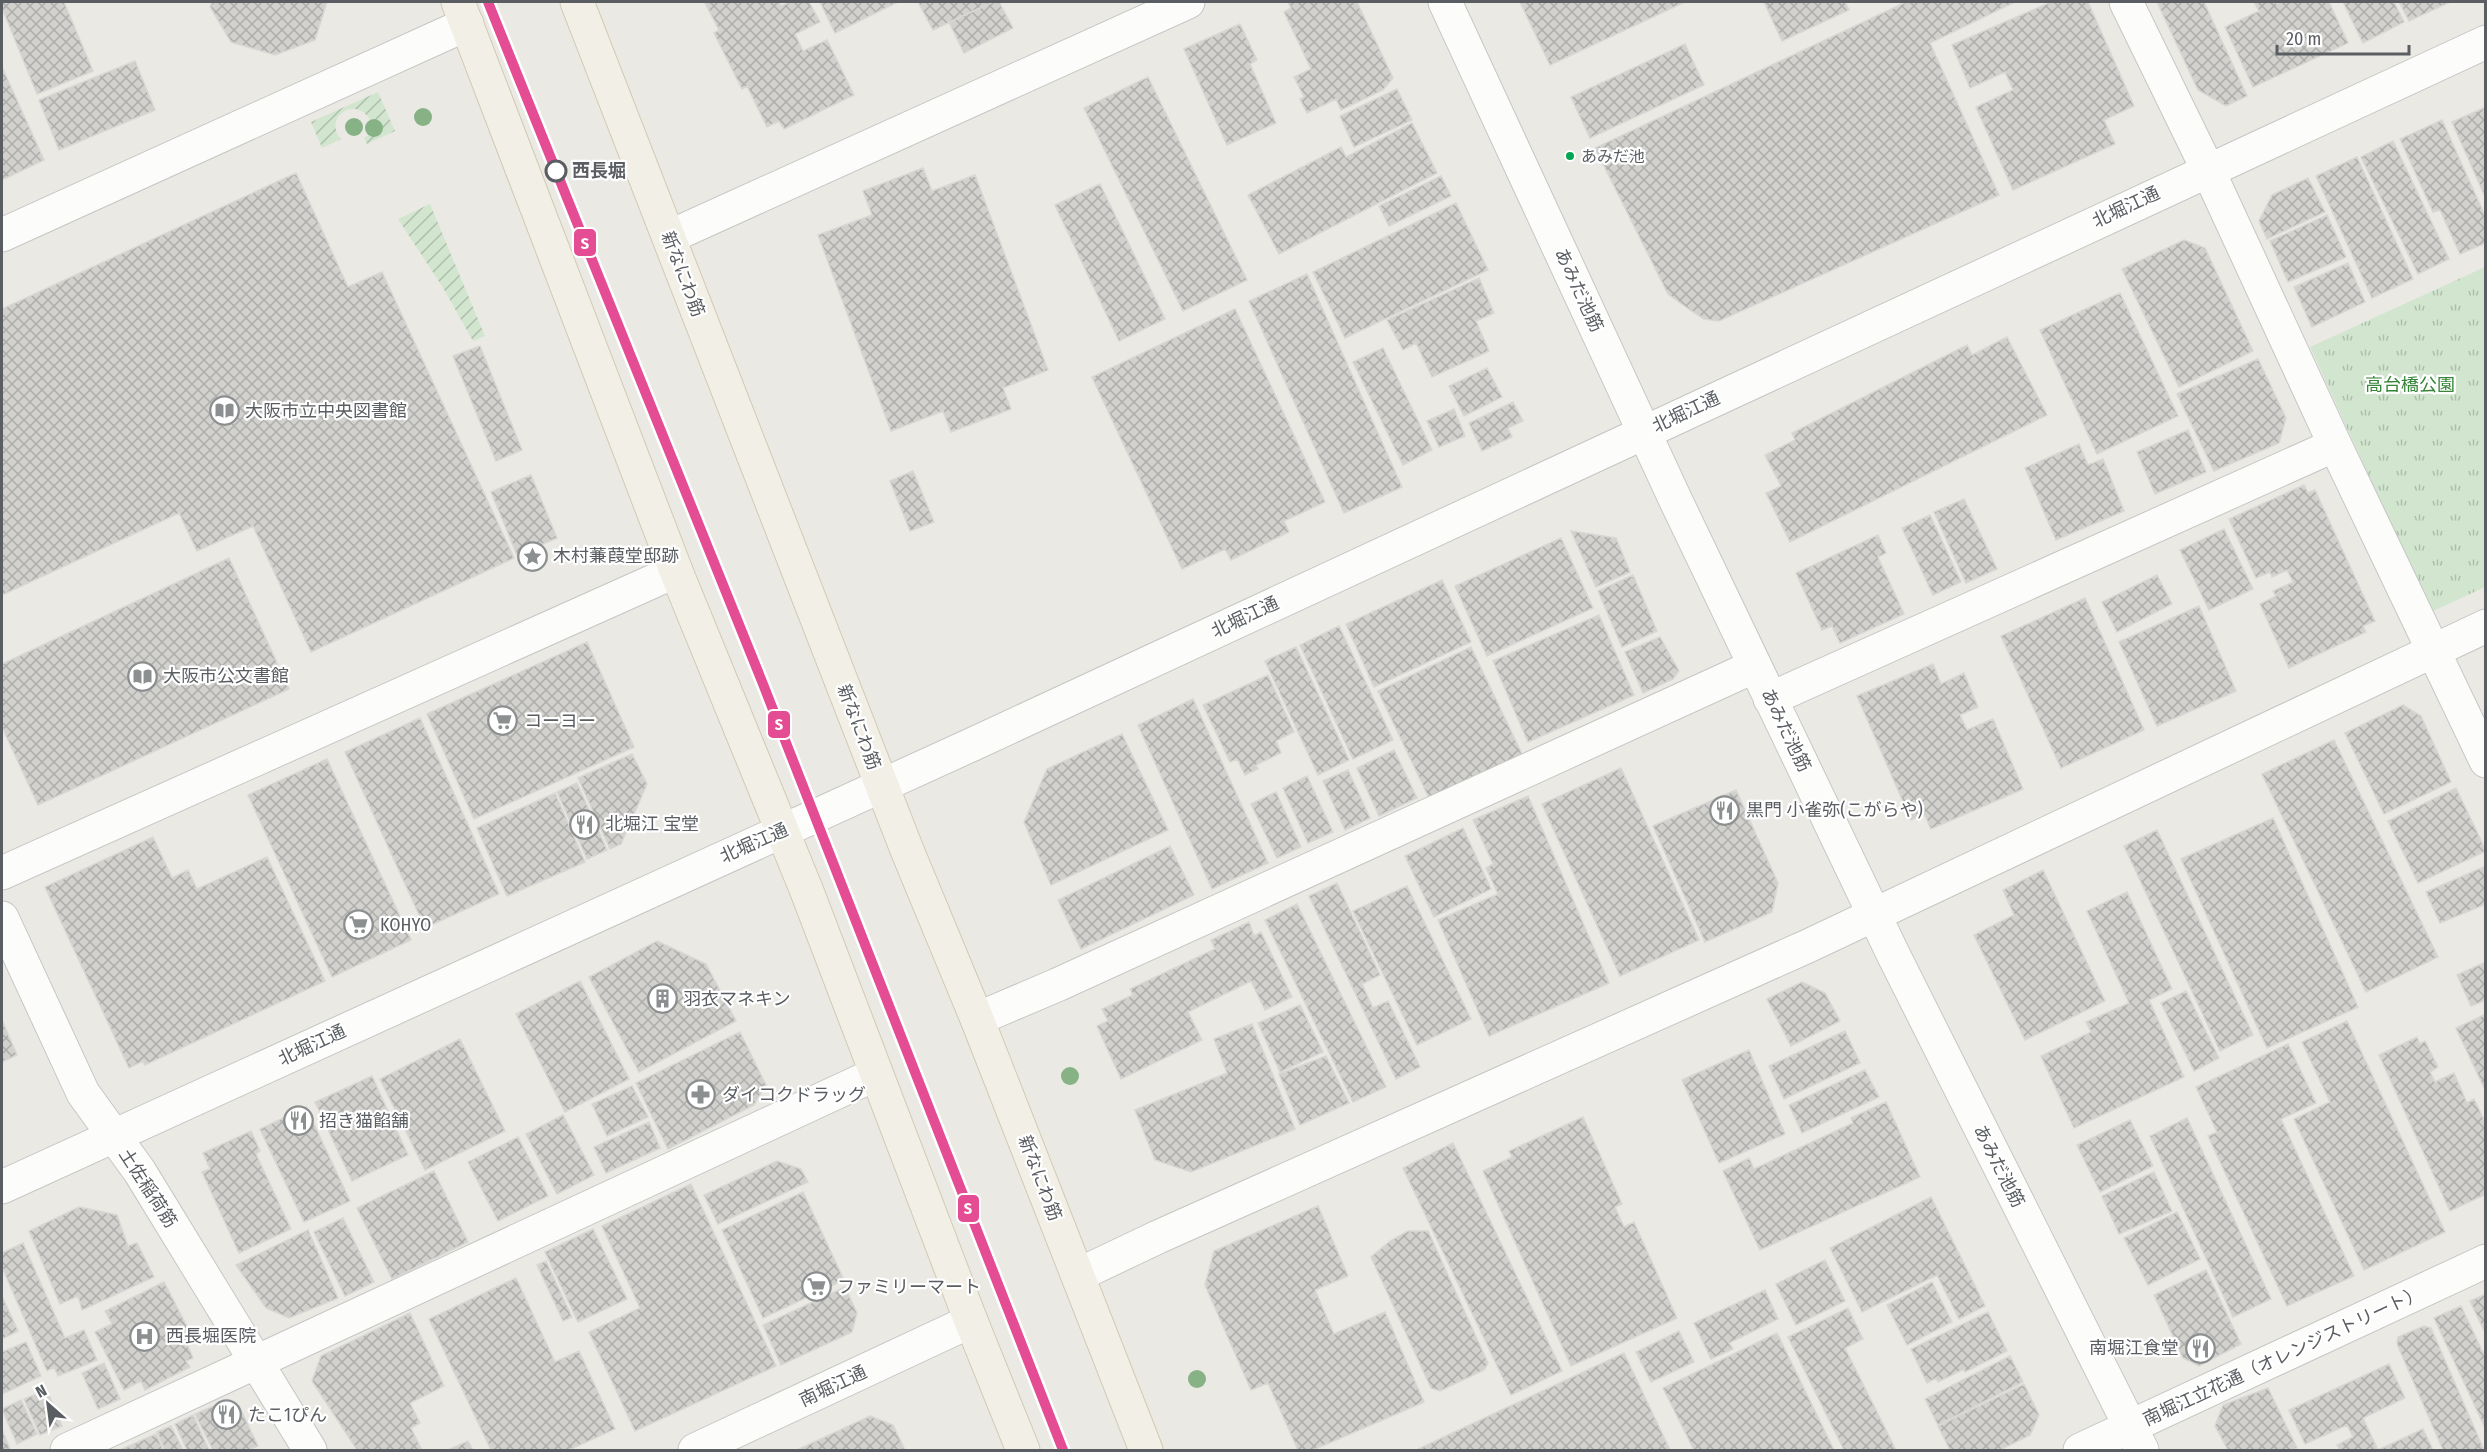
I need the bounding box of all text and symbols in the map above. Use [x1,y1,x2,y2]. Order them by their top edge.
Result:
scale bar [2277,18,2409,56]
text: 20 m [2286,28,2321,50]
place label: あみだ池 [1581,147,1645,166]
marker: あみだ池 [1564,150,1576,162]
marker: 西長堀 [545,160,567,182]
place label: 西長堀 [572,160,626,182]
street label: 北堀江通 [2089,182,2163,232]
line badge: S [573,228,597,257]
street label: 新なにわ筋 [657,228,709,320]
text: S [581,234,589,253]
street label: あみだ池筋 [1550,245,1608,335]
park label: 高台橋公園 [2365,374,2455,396]
street label: 北堀江通 [1649,387,1723,437]
library icon: 大阪市立中央図書館 [208,395,240,427]
place label: 大阪市立中央図書館 [245,400,407,422]
place icon: 木村蒹葭堂邸跡 [516,540,548,572]
place label: 木村蒹葭堂邸跡 [553,545,679,567]
street label: 北堀江通 [1208,592,1282,642]
library icon: 大阪市公文書館 [126,660,158,692]
place label: 大阪市公文書館 [163,665,289,687]
street label: 新なにわ筋 [833,681,885,773]
street label: あみだ池筋 [1756,685,1816,775]
supermarket icon: コーヨー [487,705,519,737]
place label: コーヨー [524,710,596,732]
line badge: S [767,710,791,739]
text: S [775,715,783,734]
restaurant icon: 黒門 小雀弥(こがらや) [1709,794,1741,826]
place label: 黒門 小雀弥(こがらや) [1746,799,1923,821]
restaurant icon: 北堀江 宝堂 [568,808,600,840]
place label: 北堀江 宝堂 [605,813,699,835]
street label: 北堀江通 [717,818,791,868]
supermarket icon: KOHYO [343,909,375,941]
place label: KOHYO [380,914,431,936]
building icon: 羽衣マネキン [646,983,678,1015]
place label: 羽衣マネキン [683,988,790,1010]
street label: 北堀江通 [275,1020,349,1070]
pharmacy icon: ダイコクドラッグ [685,1079,717,1111]
place label: ダイコクドラッグ [722,1084,866,1106]
restaurant icon: 招き猫餡舗 [282,1105,314,1137]
place label: 招き猫餡舗 [319,1110,409,1132]
street label: あみだ池筋 [1969,1121,2029,1211]
street label: 新なにわ筋 [1014,1132,1066,1224]
street label: 土佐稲荷筋 [114,1144,182,1232]
line badge: S [957,1194,980,1223]
text: S [964,1199,972,1218]
supermarket icon: ファミリーマート [800,1271,832,1303]
place label: ファミリーマート [837,1276,981,1298]
street label: 南堀江立花通（オレンジストリート） [2140,1281,2426,1431]
hospital icon: 西長堀医院 [129,1320,161,1352]
place label: 西長堀医院 [166,1325,256,1347]
restaurant icon: 南堀江食堂 [2184,1332,2216,1364]
place label: 南堀江食堂 [2089,1337,2179,1359]
street label: 南堀江通 [796,1361,870,1411]
north arrow [18,1374,78,1434]
text: N [32,1381,50,1402]
restaurant icon: たこ1ぴん [211,1399,243,1431]
place label: たこ1ぴん [248,1404,327,1426]

